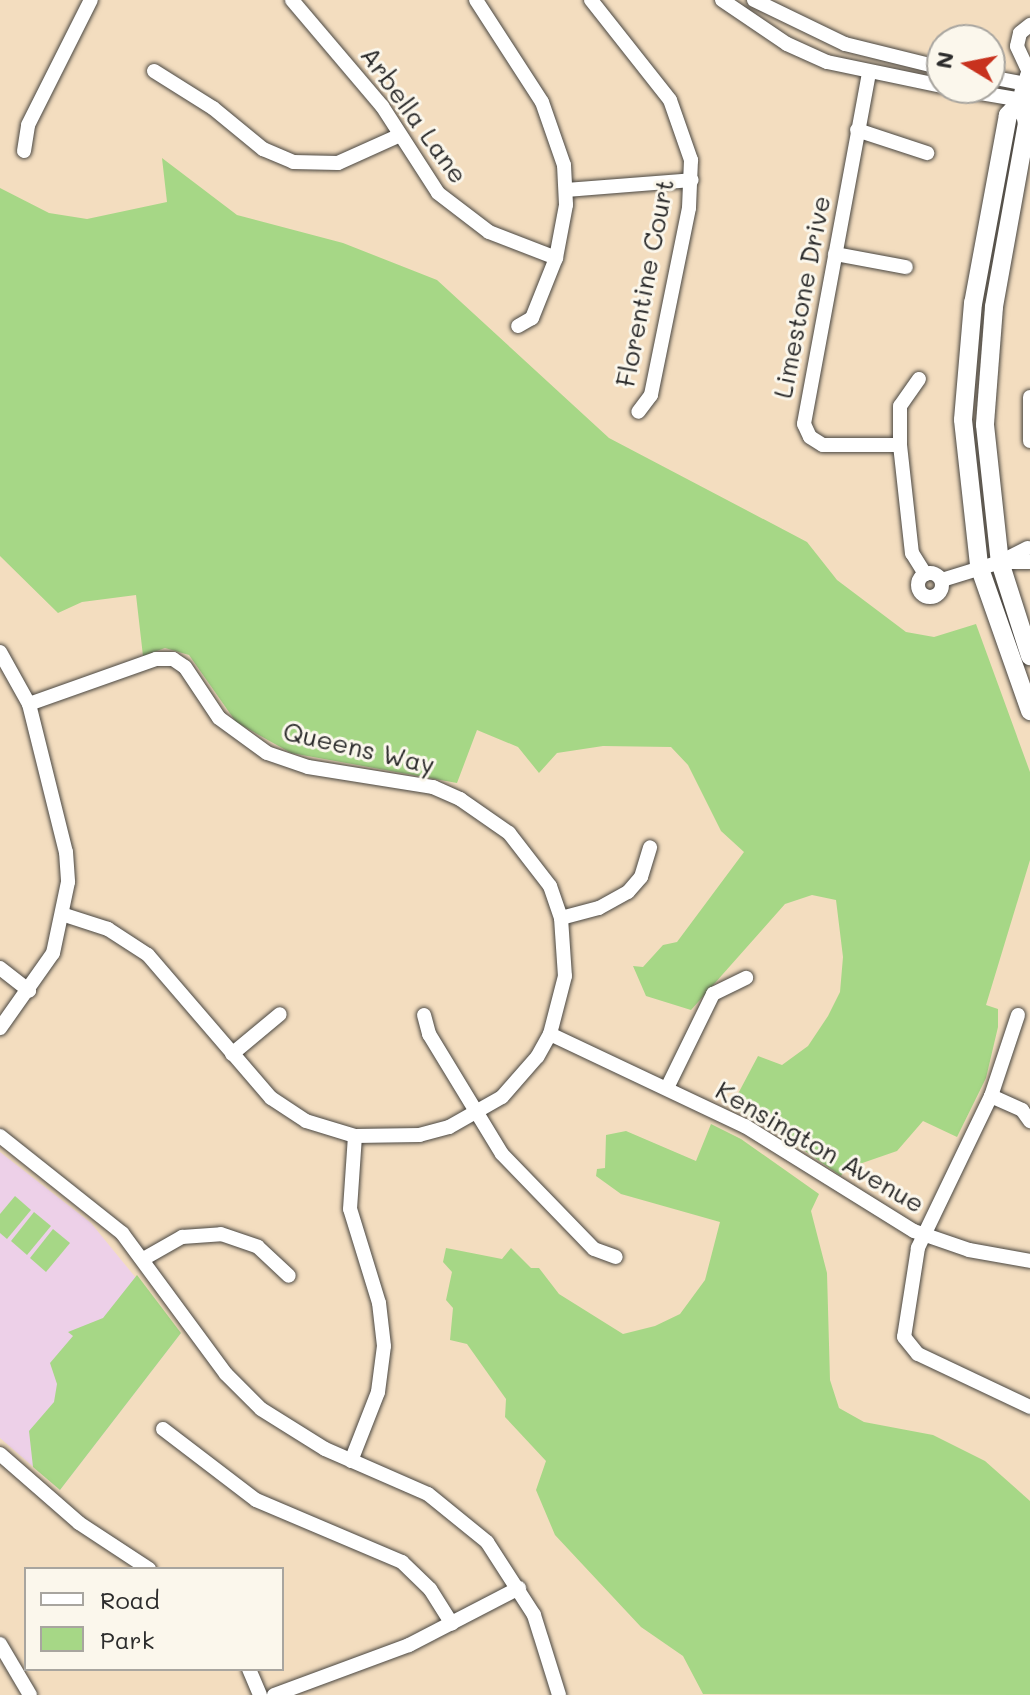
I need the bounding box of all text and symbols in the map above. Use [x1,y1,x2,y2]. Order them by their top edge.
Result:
north arrow [926,24,1006,104]
street label: Arbella Lane [354,40,474,190]
text: N [928,49,960,71]
street label: Florentine Court [610,176,680,390]
street label: Limestone Drive [767,193,837,401]
street label: Queens Way [280,715,438,781]
street label: Kensington Avenue [710,1075,930,1219]
legend [24,1567,284,1671]
text: Road [100,1584,160,1615]
text: Park [100,1624,154,1655]

